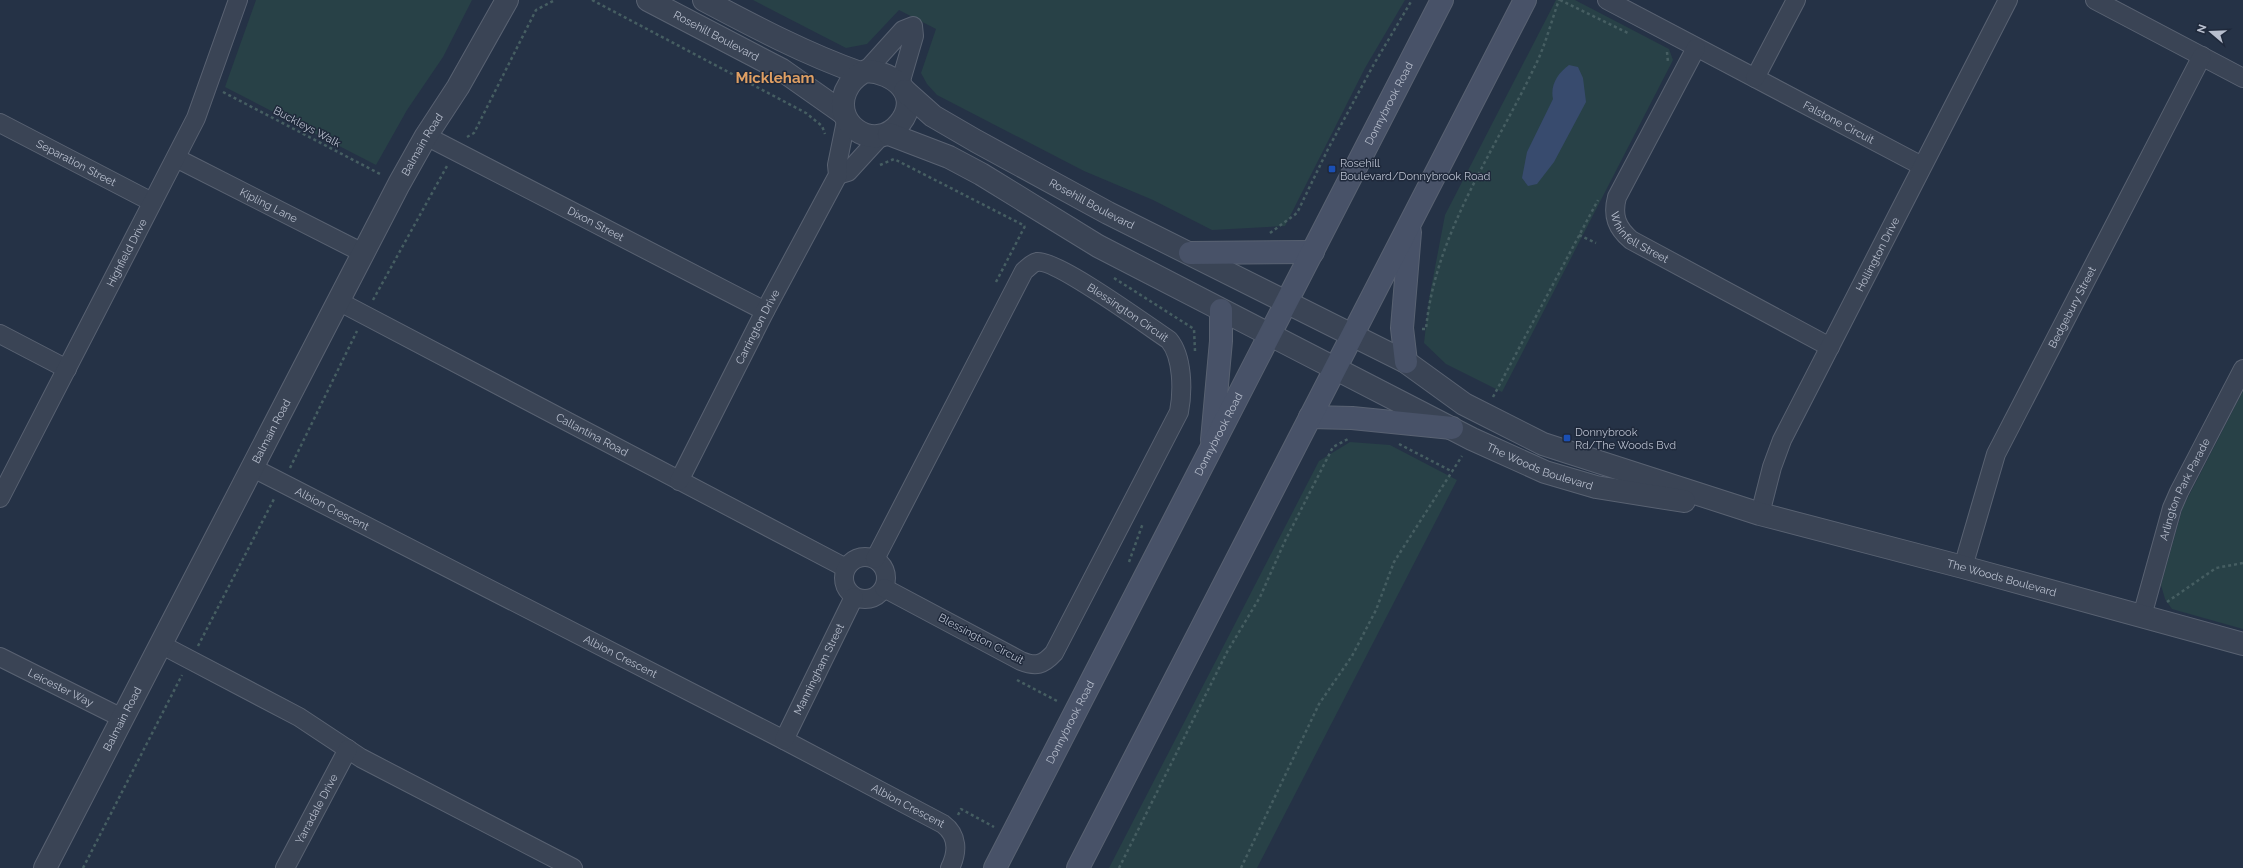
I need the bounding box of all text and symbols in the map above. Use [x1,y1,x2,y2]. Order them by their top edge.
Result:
street label: Rosehill Boulevard [671,8,761,63]
north arrow [2191,12,2231,52]
text: N [2195,23,2210,35]
street label: Donnybrook Road [1362,60,1416,147]
district label: Mickleham [735,69,815,87]
street label: Falstone Circuit [1801,98,1877,146]
street label: Buckleys Walk [271,104,343,150]
street label: Balmain Road [399,111,446,178]
street label: Separation Street [34,137,119,189]
place label: Rosehill Boulevard/Donnybrook Road [1340,157,1490,183]
marker: Rosehill Boulevard/Donnybrook Road [1327,164,1337,174]
street label: Rosehill Boulevard [1047,176,1137,232]
street label: Kipling Lane [238,185,300,225]
street label: Dixon Street [565,204,626,244]
street label: Whinfell Street [1608,210,1671,266]
street label: Hollington Drive [1853,214,1902,294]
street label: Highfield Drive [104,216,150,289]
street label: Bedgebury Street [2045,264,2099,350]
street label: Blessington Circuit [1085,280,1171,344]
street label: Carrington Drive [733,286,782,366]
street label: Donnybrook Road [1192,390,1245,478]
street label: Balmain Road [249,397,293,465]
street label: Callantina Road [554,410,630,459]
place label: Donnybrook Rd/The Woods Bvd [1575,426,1676,452]
marker: Donnybrook Rd/The Woods Bvd [1562,433,1572,443]
street label: Arlington Park Parade [2157,436,2213,542]
street label: The Woods Boulevard [1485,440,1595,492]
street label: Albion Crescent [293,484,371,533]
street label: The Woods Boulevard [1946,557,2058,599]
street label: Blessington Circuit [936,611,1026,667]
street label: Manningham Street [791,621,847,717]
street label: Albion Crescent [582,632,660,681]
street label: Leicester Way [26,666,96,709]
street label: Donnybrook Road [1043,678,1097,766]
street label: Balmain Road [100,684,144,753]
street label: Yarradale Drive [293,771,340,846]
street label: Albion Crescent [869,781,947,830]

